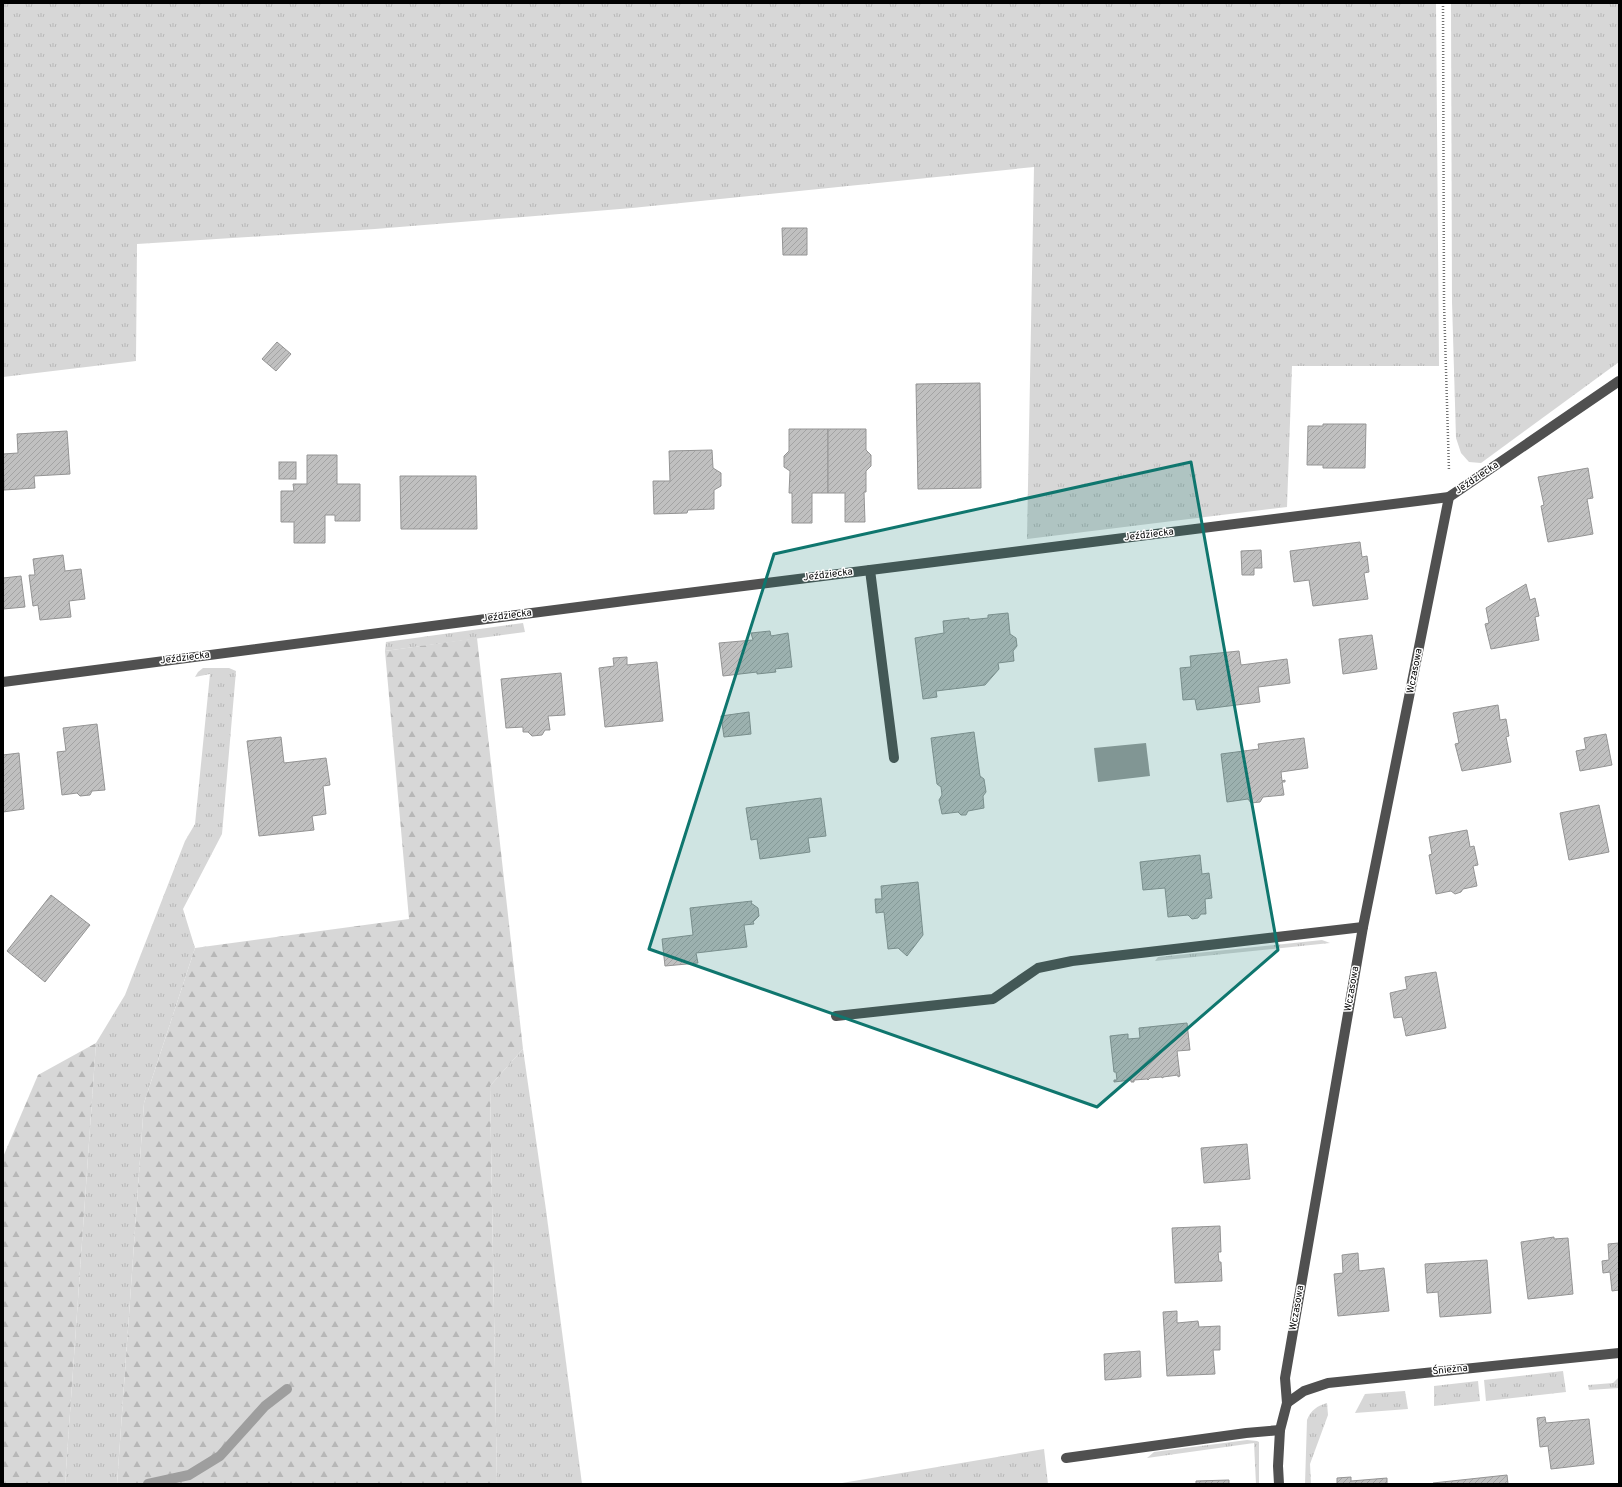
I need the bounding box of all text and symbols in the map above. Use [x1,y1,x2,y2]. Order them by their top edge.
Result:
street label: Jeździecka [1453,459,1501,497]
street label: Jeździecka [1124,526,1174,544]
street label: Jeździecka [803,566,853,584]
street label: Jeździecka [482,607,532,625]
street label: Wczasowa [1404,647,1426,695]
street label: Jeździecka [160,649,210,667]
street label: Wczasowa [1342,965,1362,1013]
street label: Wczasowa [1287,1284,1307,1332]
street label: Śnieżna [1432,1362,1468,1378]

